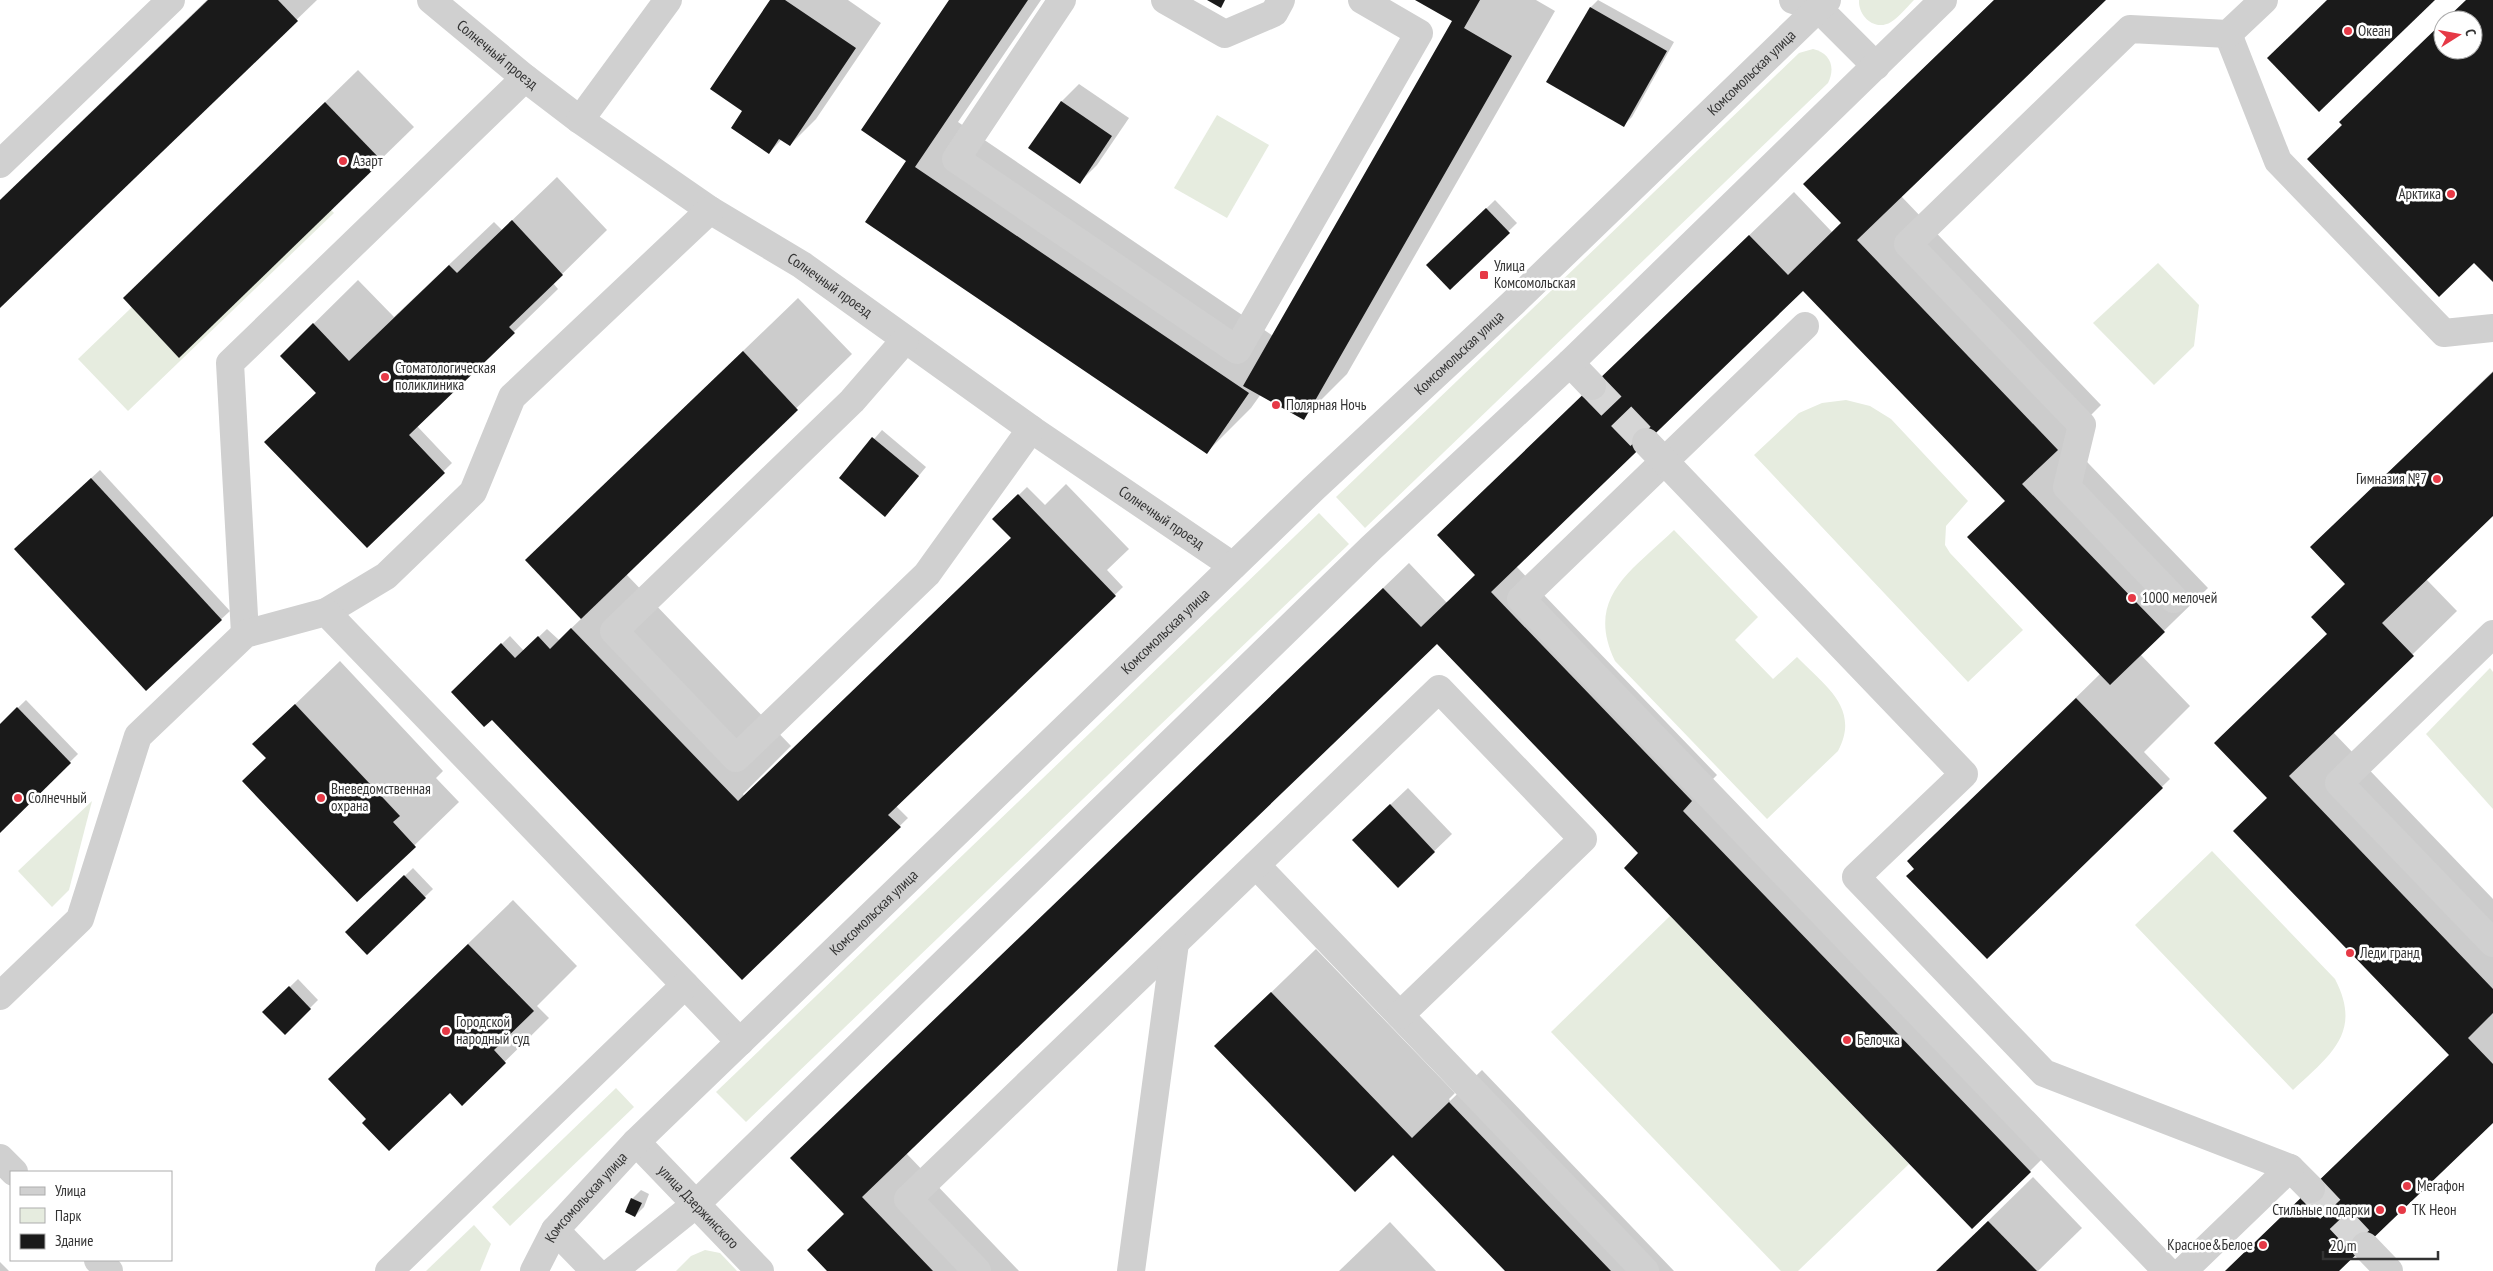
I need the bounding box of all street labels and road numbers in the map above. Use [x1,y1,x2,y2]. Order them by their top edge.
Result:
street label: Солнечный проезд [453,15,542,94]
street label: Комсомольская улица [1703,25,1799,119]
street label: Солнечный проезд [784,248,877,322]
street label: Комсомольская улица [1410,306,1508,399]
street label: Солнечный проезд [1115,481,1209,553]
street label: Комсомольская улица [1117,584,1213,678]
street label: Комсомольская улица [825,865,922,959]
street label: Комсомольская улица [540,1148,631,1246]
street label: улица Дзержинского [654,1161,743,1252]

